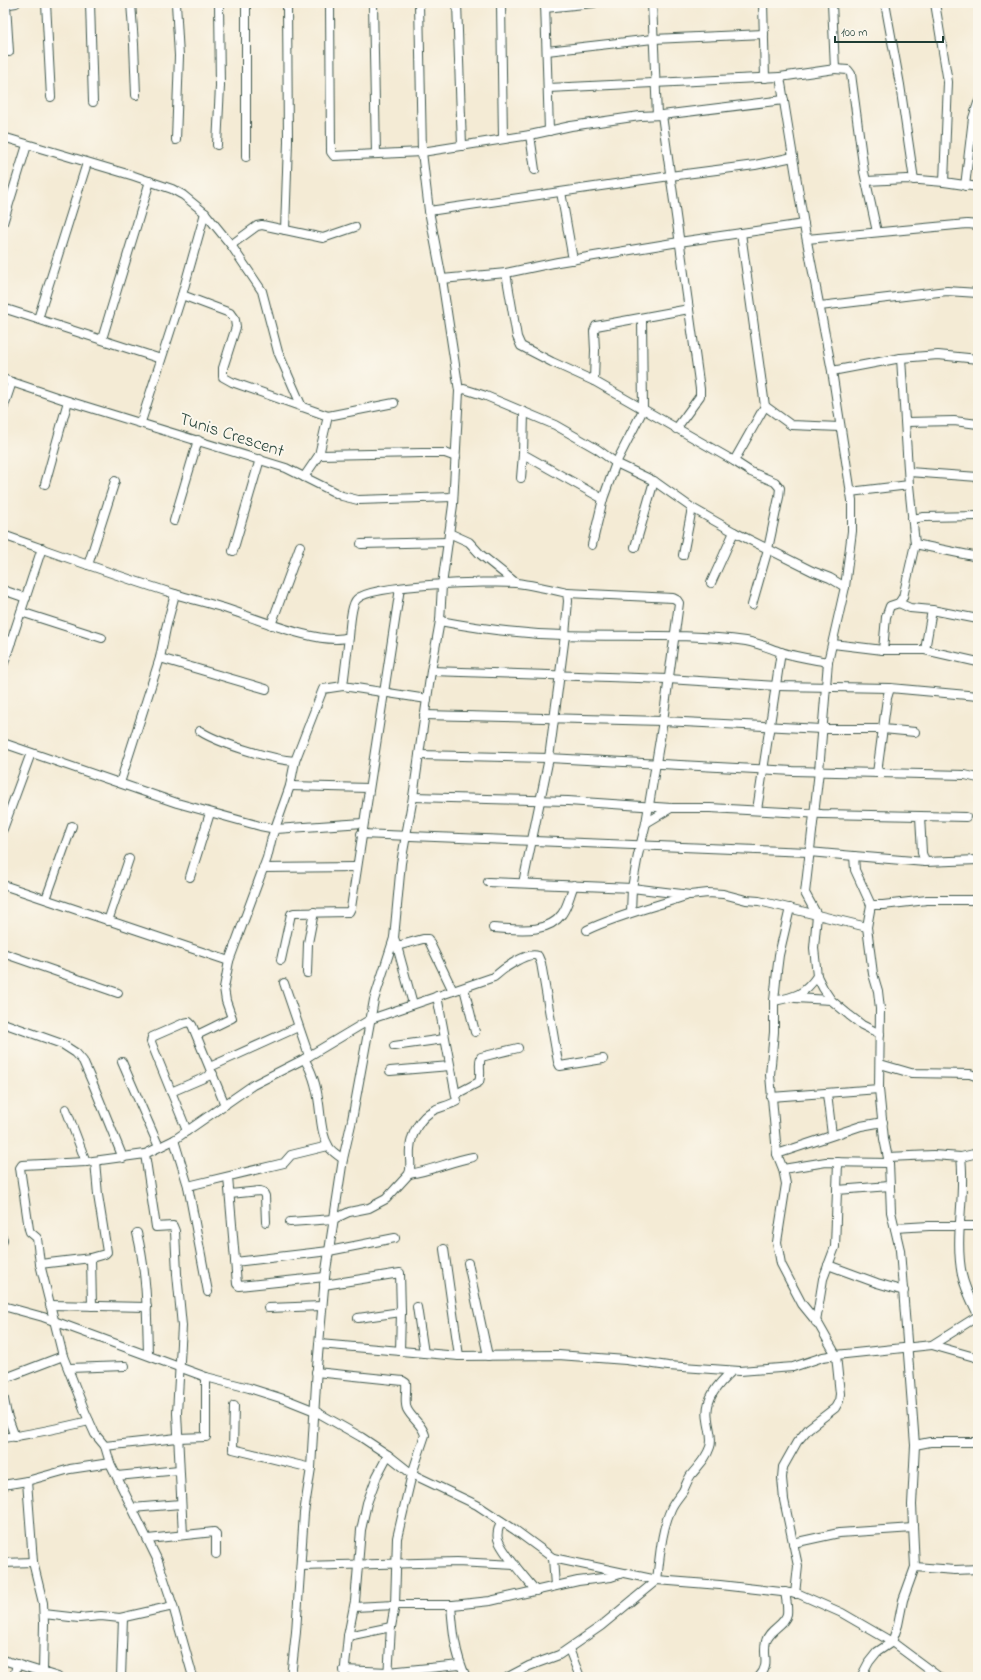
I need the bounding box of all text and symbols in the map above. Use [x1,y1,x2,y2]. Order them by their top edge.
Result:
scale bar [835,18,943,44]
text: 100 m [841,24,868,42]
street label: Tunis Crescent [176,407,287,465]

